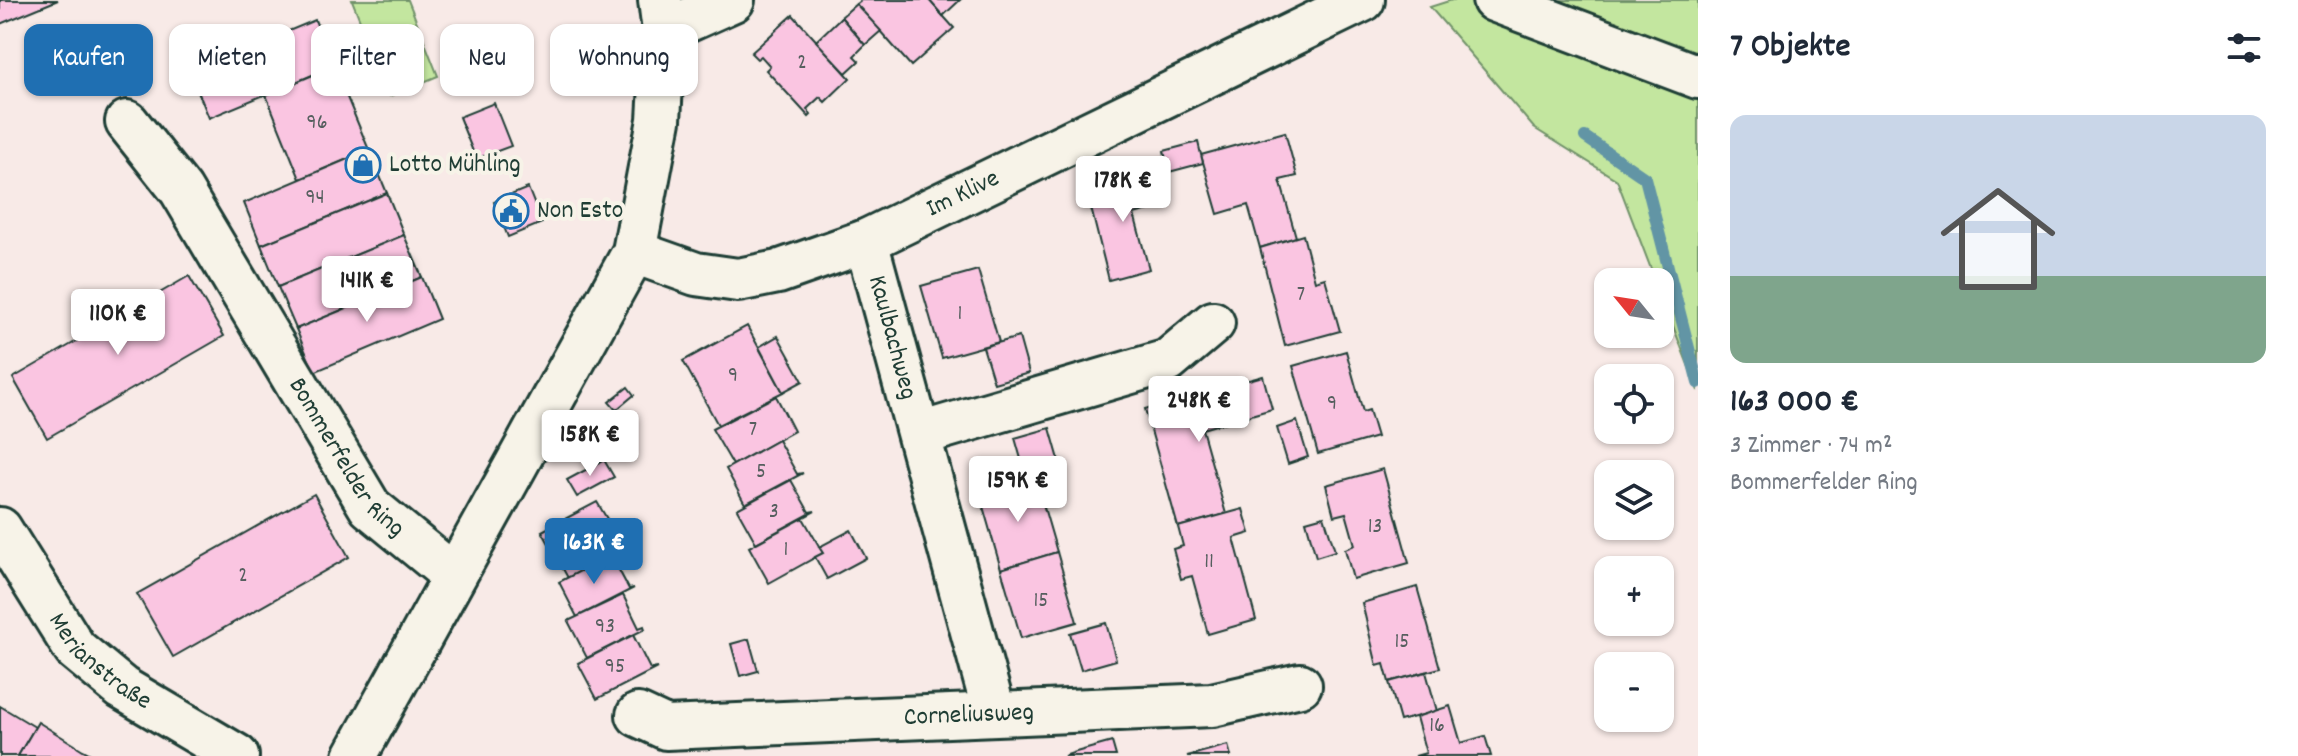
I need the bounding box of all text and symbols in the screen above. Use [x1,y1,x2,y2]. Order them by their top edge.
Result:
chip: Kaufen [24,24,153,96]
chip: Mieten [169,24,295,96]
chip: Filter [311,24,424,96]
chip: Neu [440,24,534,96]
chip: Wohnung [550,24,698,96]
text: 7 Objekte [1730,24,1850,73]
icon: filters [2222,26,2266,70]
house number: 2 [797,48,807,79]
house number: 96 [307,108,327,139]
shop icon: Lotto Mühling [344,146,382,184]
place label: Lotto Mühling [389,147,521,184]
pin: 178K € [1058,156,1188,224]
street label: Im Klive [920,161,1006,227]
text: 178K € [1094,163,1152,200]
icon: home [1926,167,2070,311]
house number: 94 [305,183,325,214]
public building icon: Non Esto [492,192,530,230]
place label: Non Esto [537,193,623,230]
pin: 141K € [302,256,432,324]
text: 141K € [340,263,394,300]
north arrow [1594,268,1674,348]
map controls [1594,268,1674,732]
street label: Kaulbachweg [858,271,927,404]
house number: 7 [1297,280,1305,311]
pin: 110K € [53,289,183,357]
text: 110K € [89,296,147,333]
house number: 1 [958,299,962,330]
house number: 9 [728,361,738,392]
button: locate [1594,364,1674,444]
street label: Bommerfelder Ring [278,371,413,547]
pin: 248K € [1134,376,1264,444]
text: 163 000 € [1730,379,1859,428]
text: 248K € [1166,383,1232,420]
house number: 9 [1327,389,1337,420]
pin: 158K € [525,410,655,478]
house number: 7 [749,415,757,446]
text: 158K € [560,417,620,454]
text: 3 Zimmer · 74 m² [1730,428,1892,465]
pin: 159K € [953,456,1083,524]
house number: 5 [756,457,766,488]
button: layers [1594,460,1674,540]
text: 159K € [987,463,1049,500]
text: Bommerfelder Ring [1730,465,1918,502]
house number: 3 [769,497,779,528]
house number: 13 [1368,512,1382,543]
pin: 163K € [529,518,659,586]
text: 163K € [563,525,625,562]
house number: 1 [784,535,788,566]
house number: 11 [1204,547,1214,578]
button: + [1594,556,1674,636]
house number: 2 [238,561,248,592]
house number: 15 [1033,586,1049,617]
street label: Merianstraße [38,606,158,720]
house number: 93 [595,612,615,643]
house number: 15 [1394,627,1410,658]
house number: 95 [605,652,625,683]
button: − [1594,652,1674,732]
street label: Corneliusweg [903,694,1035,736]
house number: 16 [1429,711,1445,742]

